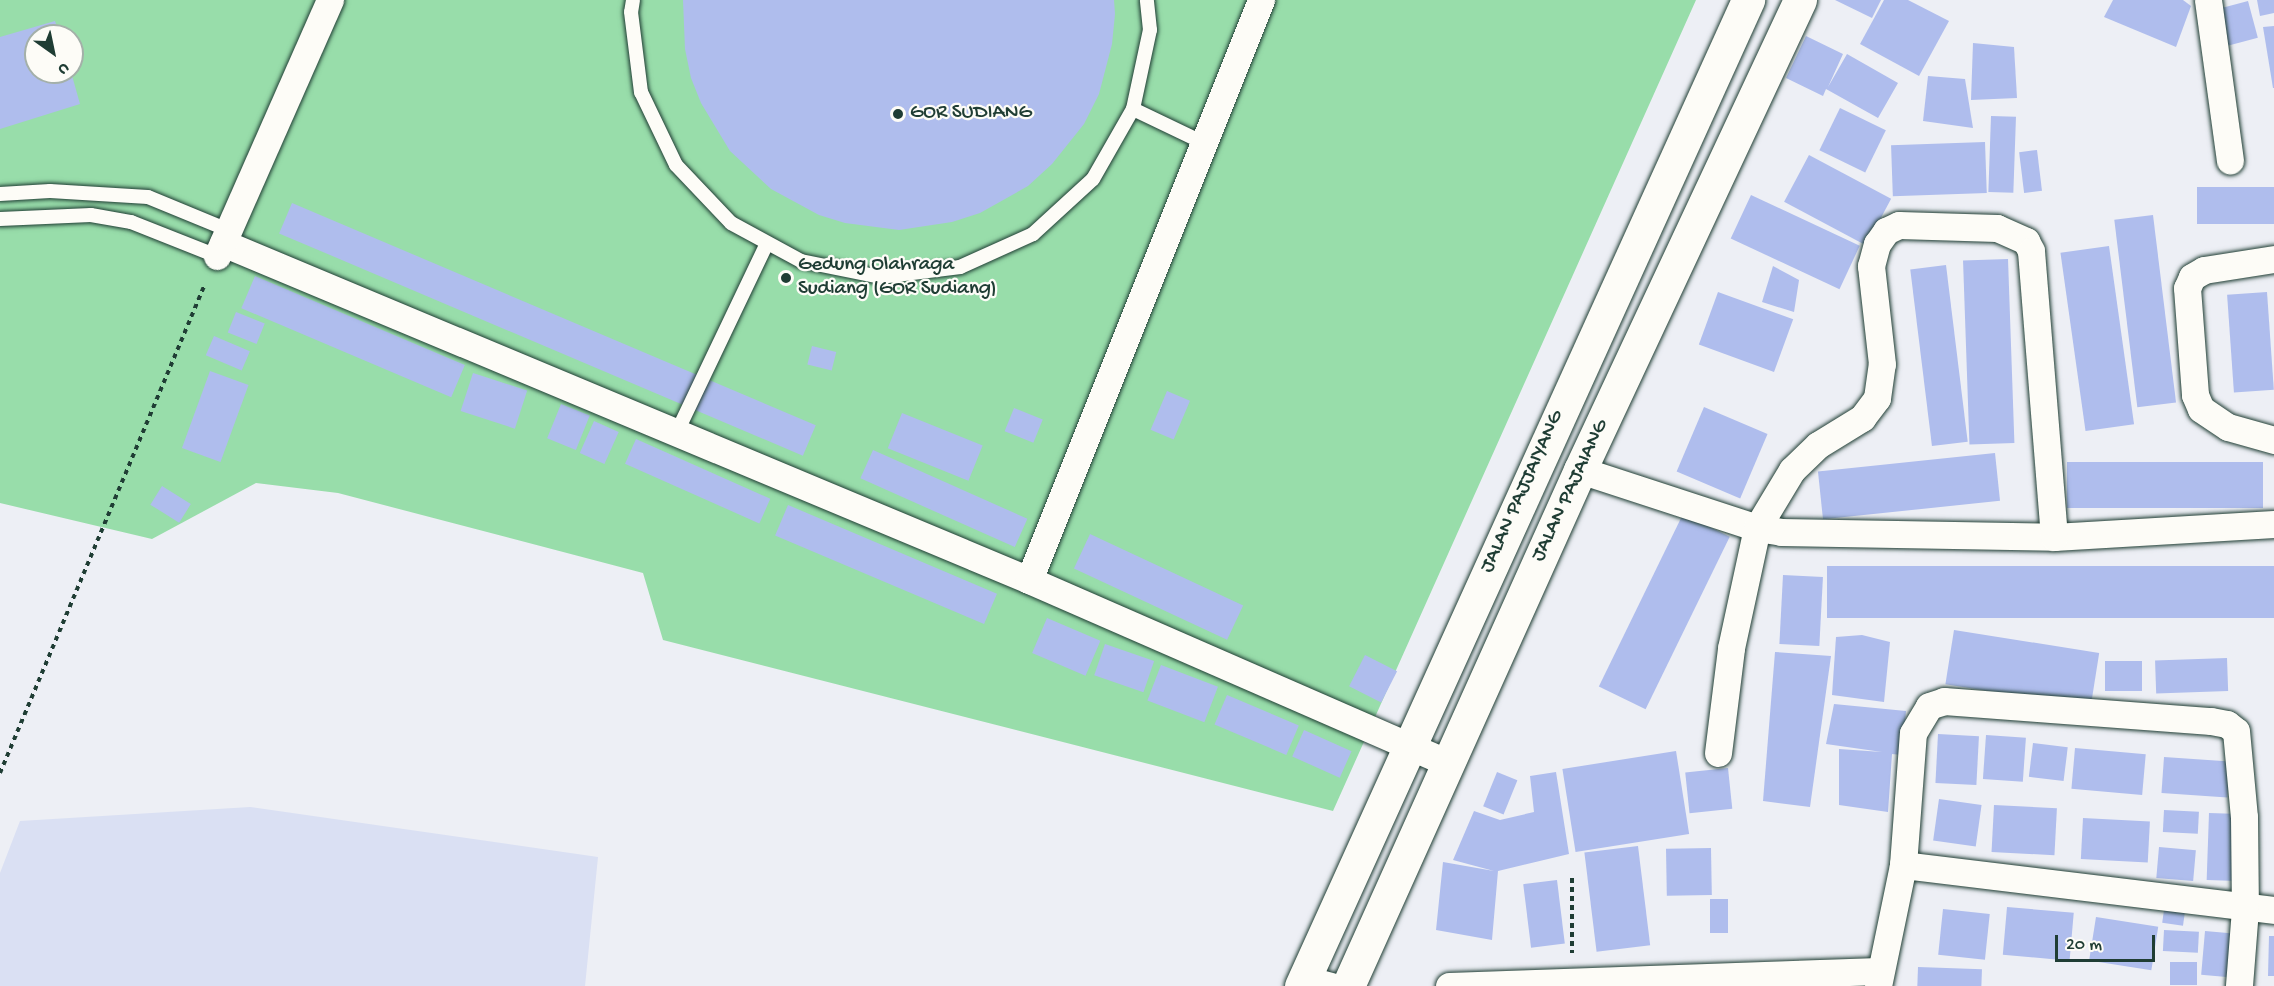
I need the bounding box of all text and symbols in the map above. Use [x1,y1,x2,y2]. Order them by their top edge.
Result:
north arrow [24,24,84,84]
text: U [54,57,72,78]
place label: GOR SUDIANG [910,101,1032,127]
marker: GOR SUDIANG [891,107,905,121]
place label: Gedung Olahraga Sudiang (GOR Sudiang) [798,253,997,303]
marker: Gedung Olahraga Sudiang (GOR Sudiang) [779,271,793,285]
street label: JALAN PAJJAIYANG [1476,407,1570,577]
street label: JALAN PAJAIANG [1527,416,1615,566]
scale bar [2058,923,2158,961]
text: 20 m [2066,935,2102,956]

